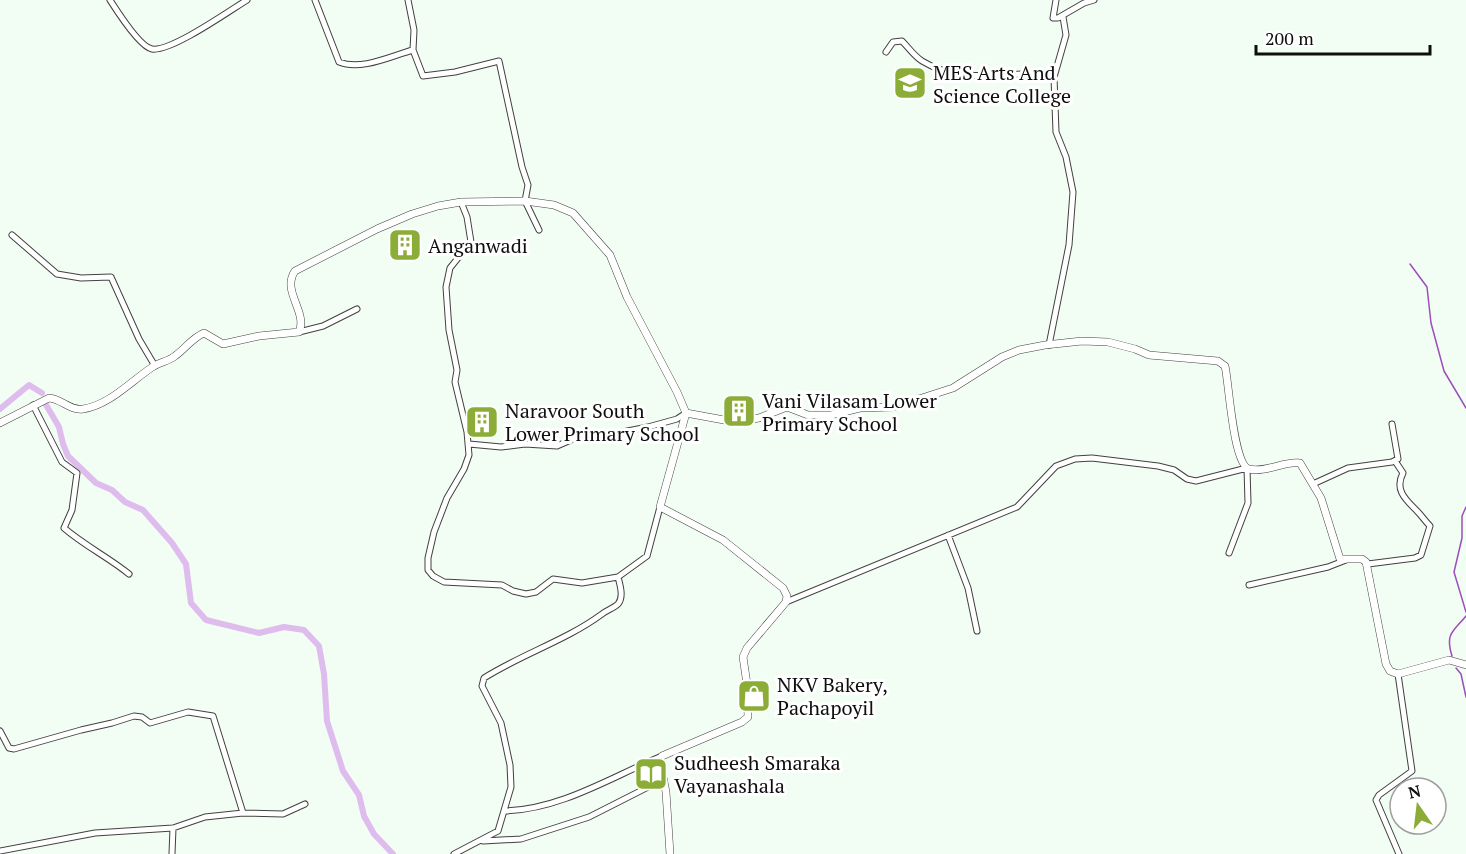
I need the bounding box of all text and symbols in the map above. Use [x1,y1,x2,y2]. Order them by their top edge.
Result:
scale bar [1256,18,1430,56]
text: 200 m [1265,26,1314,50]
place label: MES Arts And Science College [933,59,1071,109]
school or university icon: MES Arts And Science College [892,65,928,101]
building icon: Anganwadi [387,227,423,263]
place label: Anganwadi [428,232,528,259]
place label: Vani Vilasam Lower Primary School [762,387,937,437]
building icon: Vani Vilasam Lower Primary School [721,393,757,429]
place label: Naravoor South Lower Primary School [505,397,700,447]
building icon: Naravoor South Lower Primary School [464,404,500,440]
place label: NKV Bakery, Pachapoyil [777,671,888,721]
shop icon: NKV Bakery, Pachapoyil [736,678,772,714]
place label: Sudheesh Smaraka Vayanashala [674,749,841,799]
library icon: Sudheesh Smaraka Vayanashala [633,756,669,792]
north arrow [1388,776,1448,836]
text: N [1406,779,1423,804]

